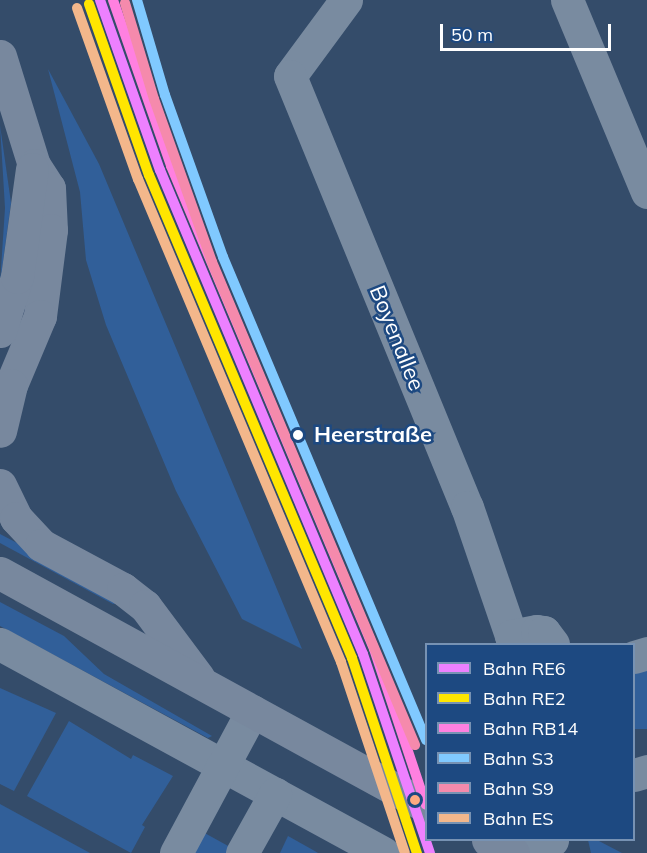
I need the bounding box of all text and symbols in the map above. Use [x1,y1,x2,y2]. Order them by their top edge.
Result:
scale bar [443,12,614,50]
text: 50 m [451,23,493,46]
street label: Boyenallee [364,281,430,395]
place label: Heerstraße [314,422,432,448]
marker: Heerstraße [287,424,309,446]
legend [425,643,635,841]
text: Bahn RE6 [483,657,566,680]
text: Bahn RE2 [483,687,566,710]
text: Bahn RB14 [483,717,578,740]
text: Bahn S3 [483,747,554,770]
text: Bahn S9 [483,777,554,800]
unlabelled marker [409,794,421,806]
text: Bahn ES [483,807,553,830]

